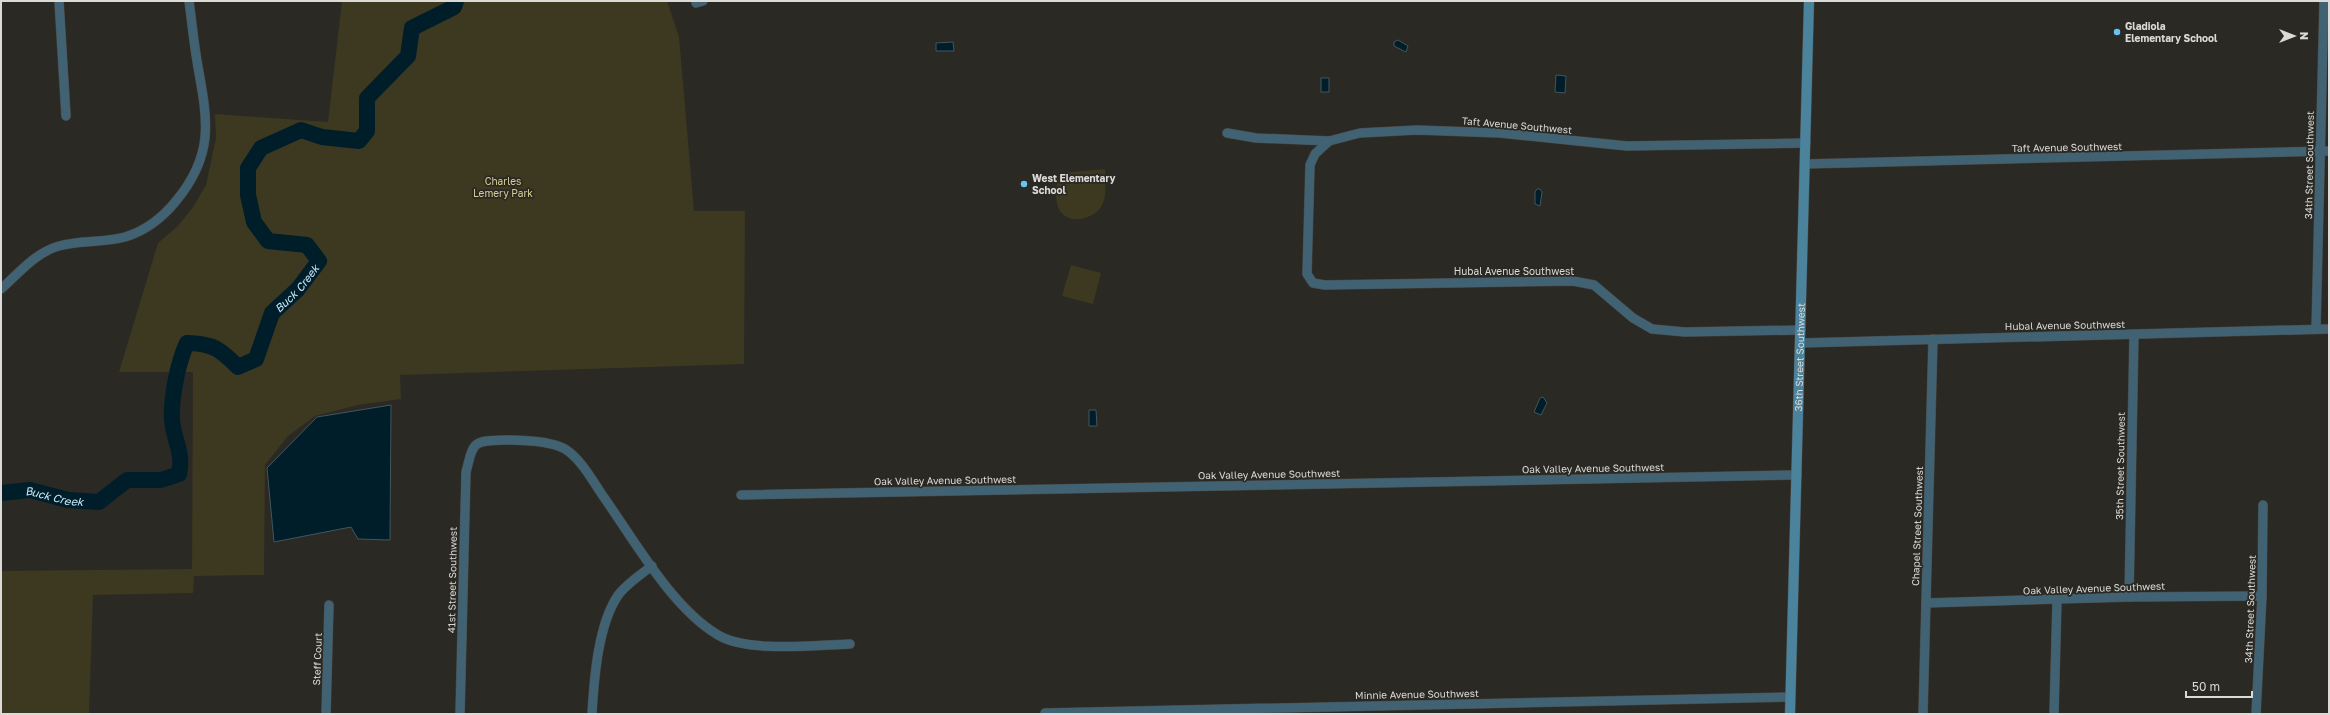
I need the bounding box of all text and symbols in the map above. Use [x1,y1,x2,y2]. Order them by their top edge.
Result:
north arrow [2274,16,2314,56]
place label: Gladiola Elementary School [2125,20,2218,44]
marker: Gladiola Elementary School [2112,27,2122,37]
text: N [2298,32,2311,40]
street label: 34th Street Southwest [2302,111,2316,219]
street label: Taft Avenue Southwest [1461,114,1573,136]
street label: Taft Avenue Southwest [2012,140,2122,154]
place label: West Elementary School [1032,172,1116,196]
park label: Charles Lemery Park [473,175,533,199]
marker: West Elementary School [1019,179,1029,189]
water label: Buck Creek [271,260,322,314]
street label: Hubal Avenue Southwest [1454,265,1574,277]
street label: 36th Street Southwest [1792,303,1807,411]
street label: Hubal Avenue Southwest [2005,318,2125,332]
street label: 35th Street Southwest [2113,412,2127,520]
street label: Oak Valley Avenue Southwest [1522,461,1664,475]
street label: Chapel Street Southwest [1909,466,1925,586]
street label: Oak Valley Avenue Southwest [1198,467,1340,481]
street label: Oak Valley Avenue Southwest [874,473,1016,487]
water label: Buck Creek [24,483,86,508]
street label: 41st Street Southwest [445,527,459,633]
street label: 34th Street Southwest [2242,555,2258,663]
street label: Oak Valley Avenue Southwest [2023,580,2165,596]
street label: Steff Court [310,632,324,686]
scale bar [2186,673,2252,699]
text: 50 m [2192,679,2220,694]
street label: Minnie Avenue Southwest [1355,687,1479,701]

